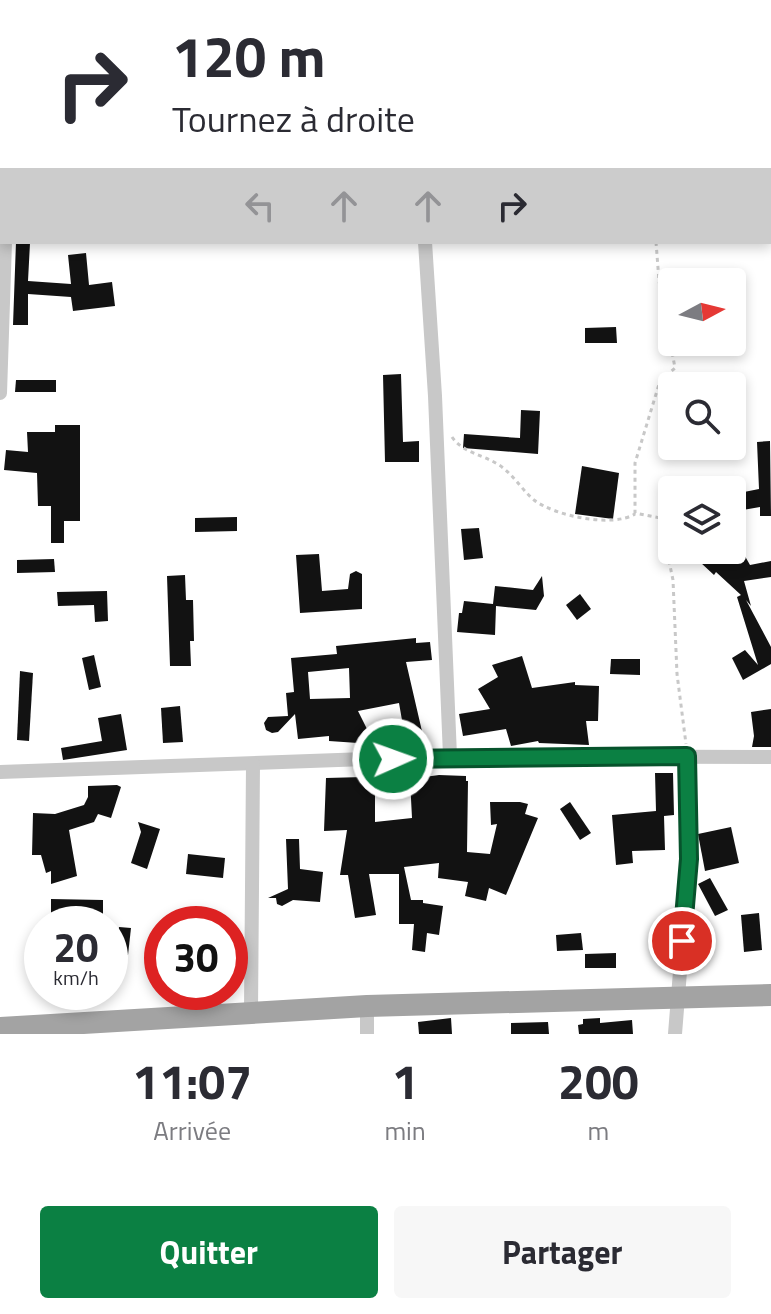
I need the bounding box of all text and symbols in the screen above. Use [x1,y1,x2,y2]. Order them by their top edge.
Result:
text: 120 m [172,14,325,99]
icon: right [40,32,144,136]
text: Tournez à droite [172,91,415,146]
icon: left [238,184,282,228]
icon: ahead [322,184,366,228]
icon: ahead [406,184,450,228]
icon: right [490,184,534,228]
north arrow [658,268,746,356]
map controls [658,268,746,564]
button: search [658,372,746,460]
button: layers [658,476,746,564]
position arrow [351,717,435,801]
speed limit sign: 30 [144,906,248,1010]
pin [648,907,716,975]
text: 20 [54,917,98,978]
icon: arrive [660,919,704,963]
text: km/h [53,962,99,993]
text: 11:07 [132,1045,252,1118]
text: 1 [392,1045,419,1118]
text: 200 [558,1045,639,1118]
text: Arrivée [153,1111,231,1150]
text: min [384,1111,426,1150]
text: m [588,1111,609,1150]
button: Quitter [40,1206,378,1298]
button: Partager [394,1206,731,1298]

